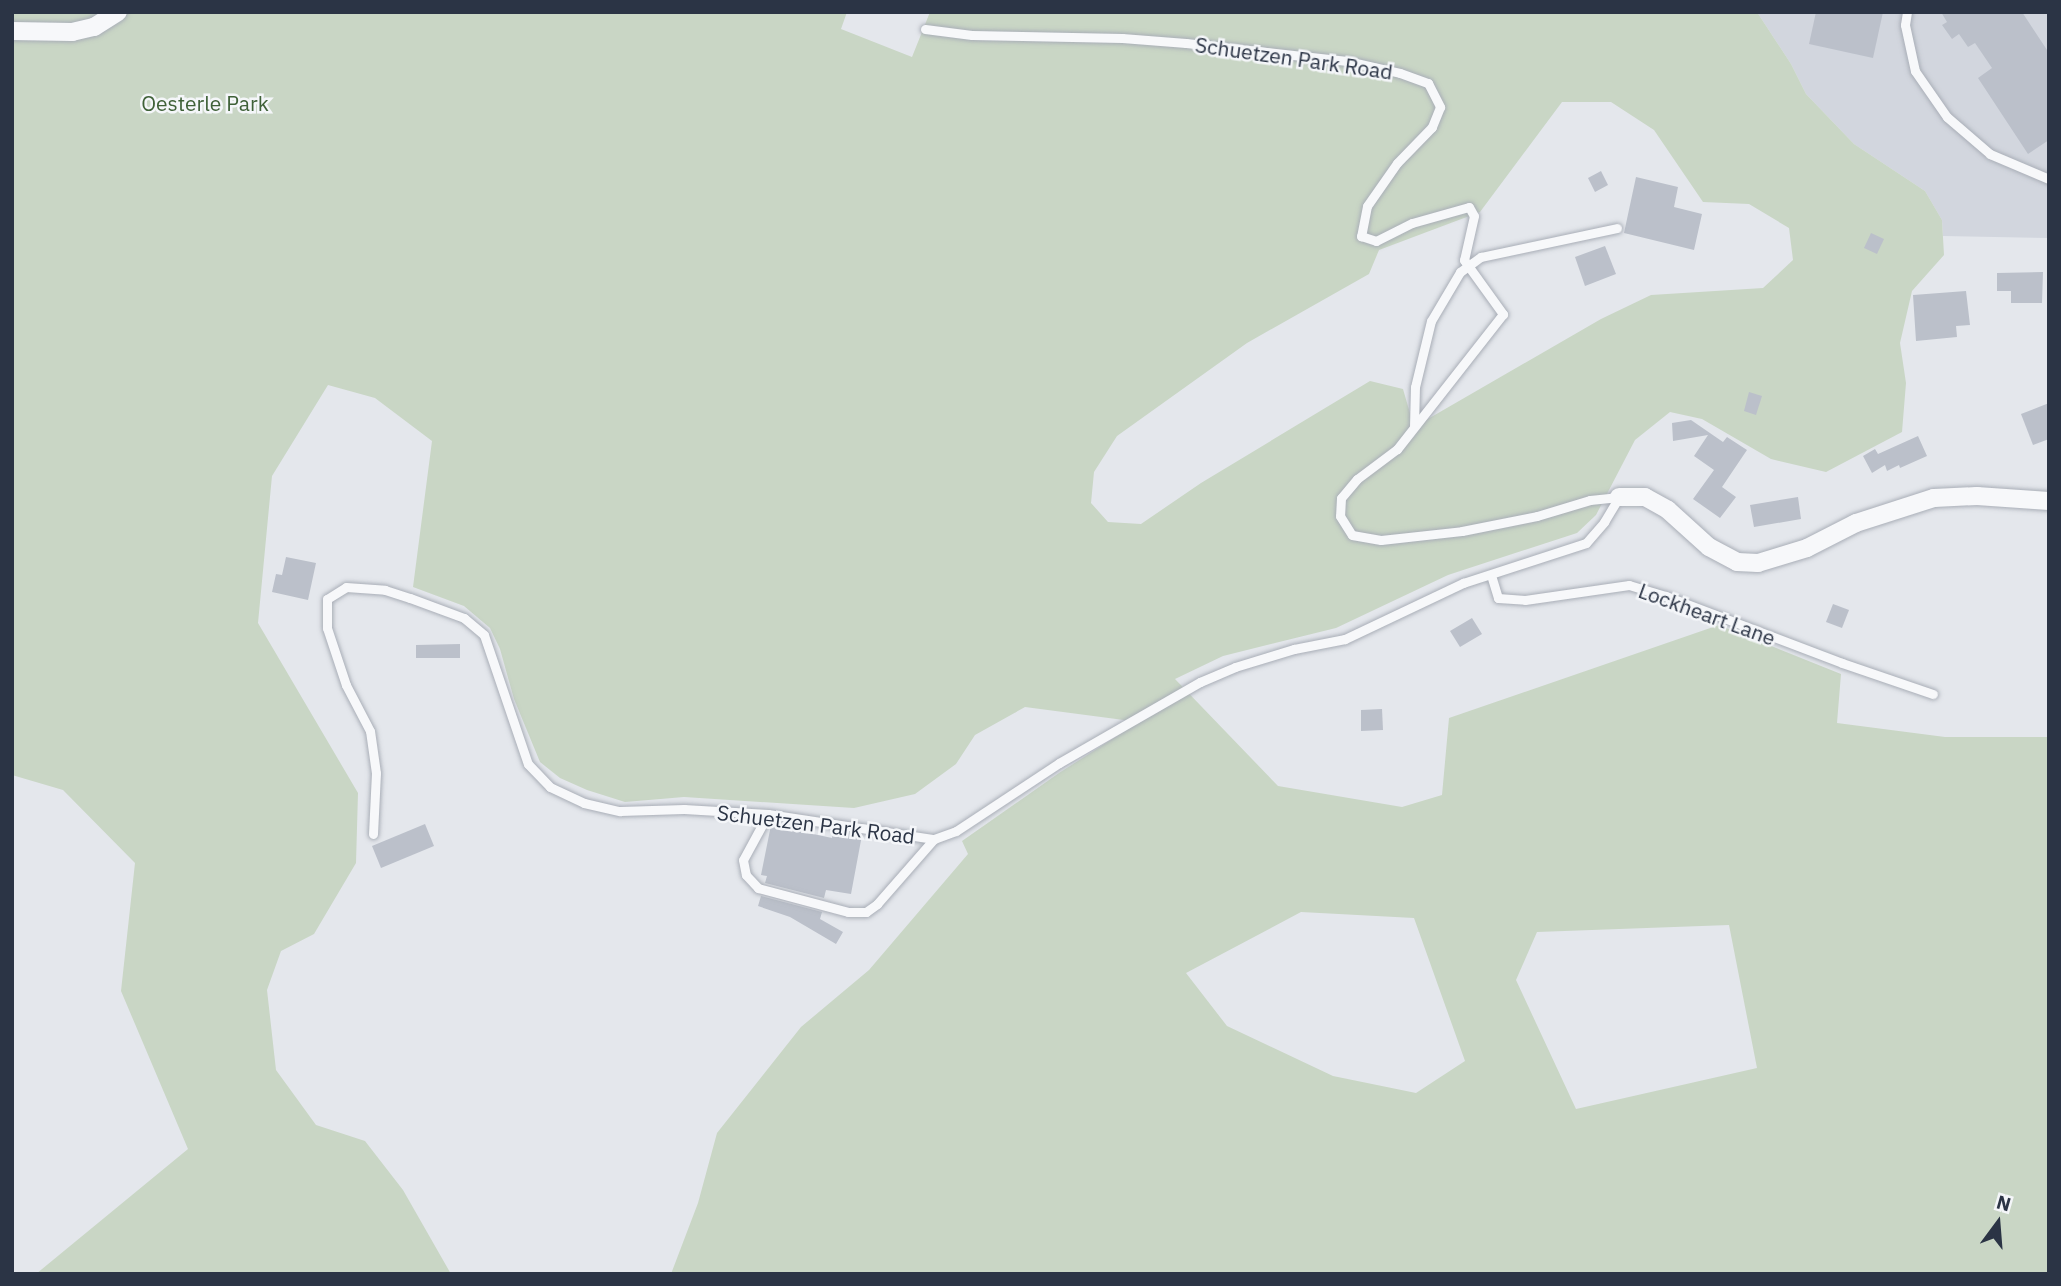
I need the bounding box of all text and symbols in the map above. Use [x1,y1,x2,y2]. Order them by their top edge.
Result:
street label: Schuetzen Park Road [1194,32,1394,84]
park label: Oesterle Park [141,90,269,116]
street label: Lockheart Lane [1635,578,1779,650]
street label: Schuetzen Park Road [716,799,916,849]
north arrow [1963,1188,2033,1258]
text: N [1994,1189,2014,1216]

